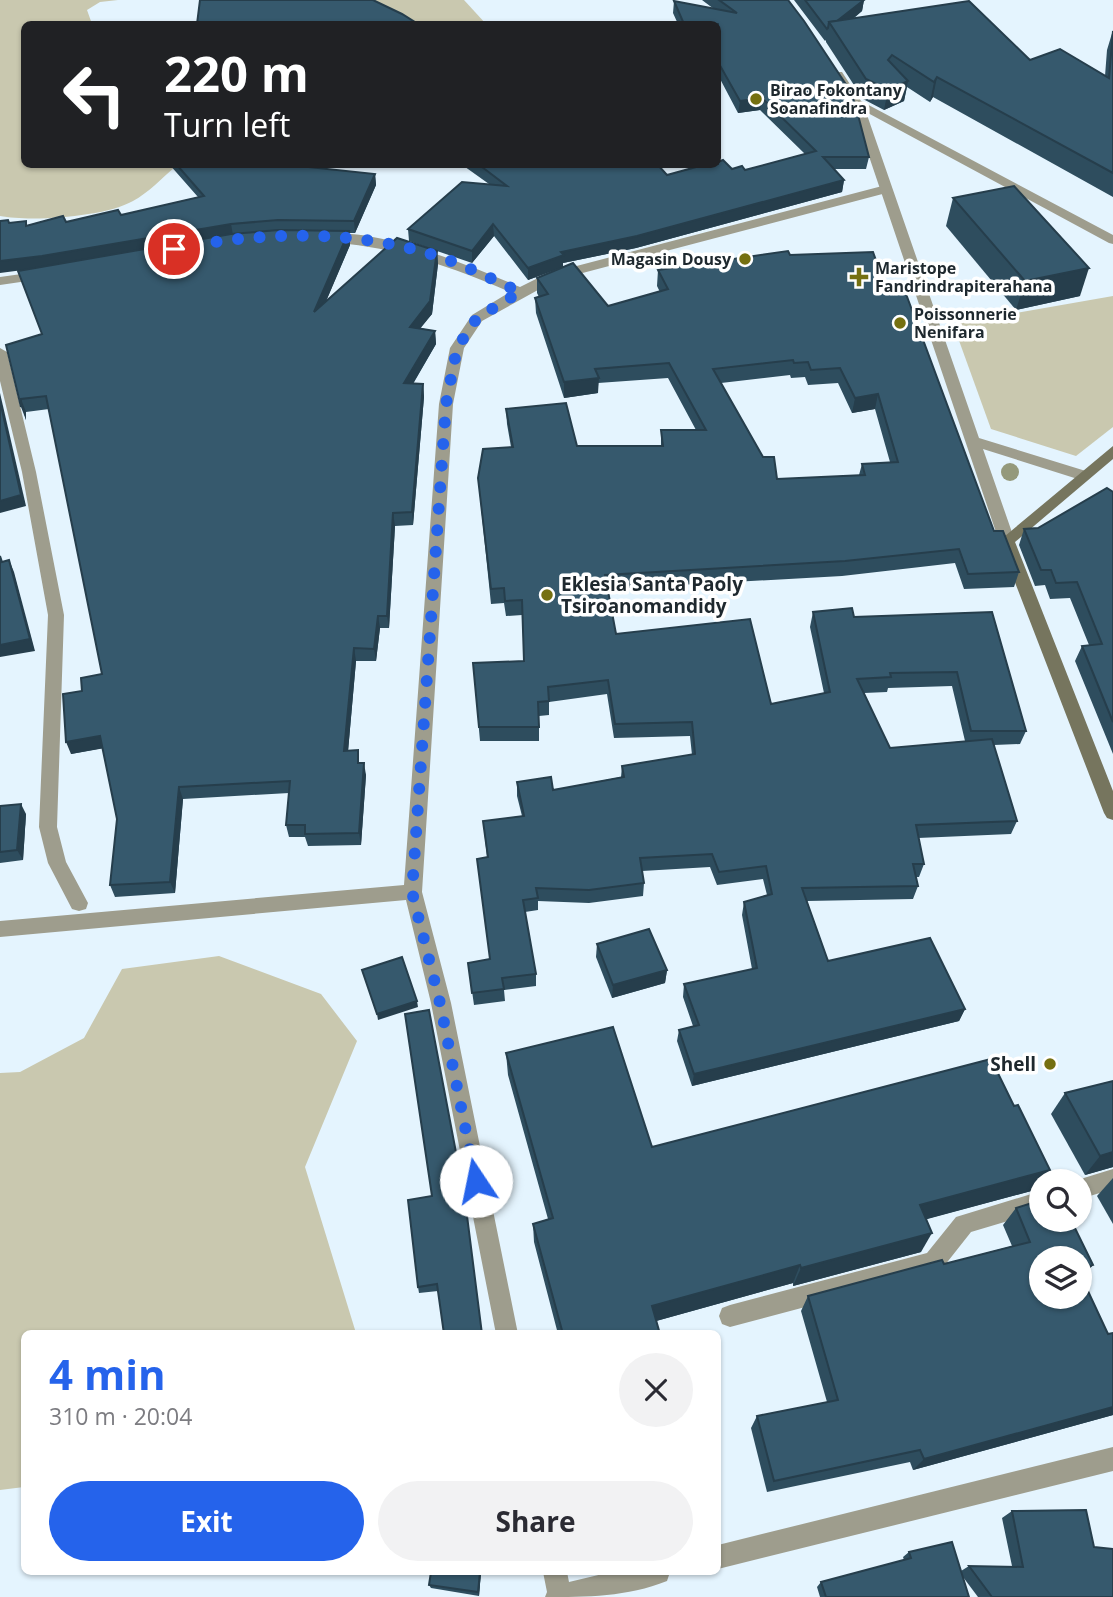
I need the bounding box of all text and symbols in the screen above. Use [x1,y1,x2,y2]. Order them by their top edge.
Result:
text: 220 m [164,40,309,106]
icon: left [49,49,140,140]
place label: Birao Fokontany Soanafindra [770,79,903,119]
marker: Birao Fokontany Soanafindra [748,91,764,107]
text: Turn left [164,103,290,146]
pin [144,219,204,279]
icon: arrive [155,230,193,268]
place label: Magasin Dousy [611,248,732,270]
marker: Magasin Dousy [737,251,753,267]
place label: Maristope Fandrindrapiterahana [875,257,1053,297]
marker: Maristope Fandrindrapiterahana [849,267,869,287]
place label: Poissonnerie Nenifara [914,303,1017,343]
marker: Poissonnerie Nenifara [892,315,908,331]
place label: Eklesia Santa Paoly Tsiroanomandidy [561,571,743,619]
marker: Eklesia Santa Paoly Tsiroanomandidy [539,587,555,603]
place label: Shell [990,1051,1036,1077]
marker: Shell [1042,1056,1058,1072]
position arrow [439,1144,513,1218]
map controls [1029,1169,1092,1309]
button: search [1029,1169,1092,1232]
button: layers [1029,1246,1092,1309]
text: 4 min [49,1345,166,1402]
button: close [619,1353,693,1427]
text: 310 m · 20:04 [49,1400,192,1432]
button: Exit [49,1481,364,1561]
button: Share [378,1481,693,1561]

